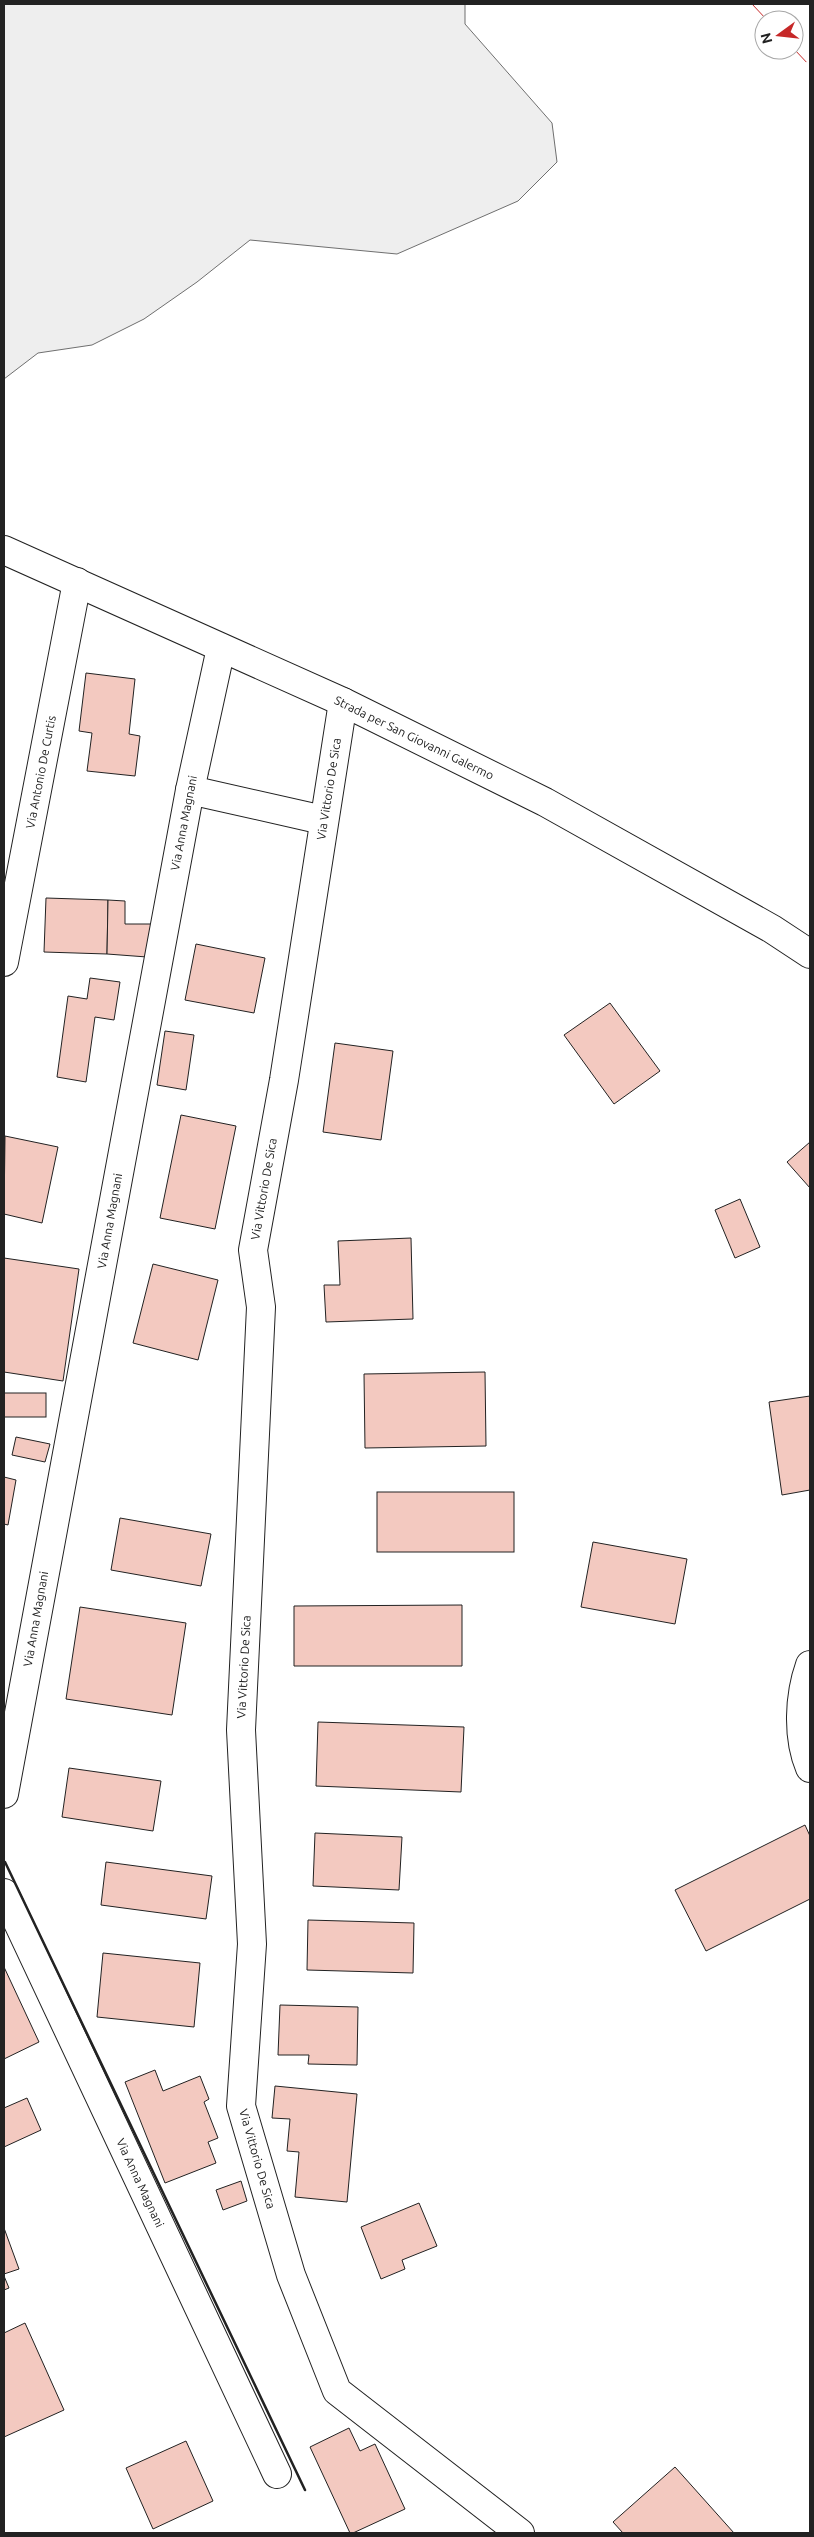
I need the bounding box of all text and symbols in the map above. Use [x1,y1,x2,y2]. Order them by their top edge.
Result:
north arrow [754,10,804,60]
text: N [757,31,776,45]
street label: Strada per San Giovanni Galermo [332,693,496,782]
street label: Via Antonio De Curtis [23,714,58,830]
street label: Via Vittorio De Sica [314,737,343,841]
street label: Via Anna Magnani [168,774,199,872]
street label: Via Vittorio De Sica [248,1137,279,1241]
street label: Via Anna Magnani [95,1172,124,1270]
street label: Via Anna Magnani [21,1570,50,1668]
street label: Via Vittorio De Sica [234,1615,253,1719]
street label: Via Vittorio De Sica [237,2107,278,2210]
street label: Via Anna Magnani [114,2136,167,2229]

